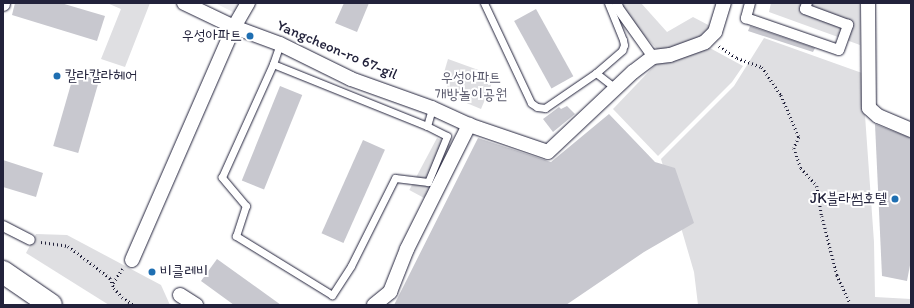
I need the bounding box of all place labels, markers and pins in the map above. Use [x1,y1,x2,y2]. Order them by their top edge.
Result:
place label: 우성아파트 [182,27,242,45]
marker: 우성아파트 [245,31,255,41]
place label: 칼라칼라헤어 [65,67,137,85]
marker: 칼라칼라헤어 [52,71,62,81]
place label: JK블라썸호텔 [810,190,887,208]
marker: JK블라썸호텔 [890,194,900,204]
place label: 비클레비 [160,263,208,281]
marker: 비클레비 [147,267,157,277]

